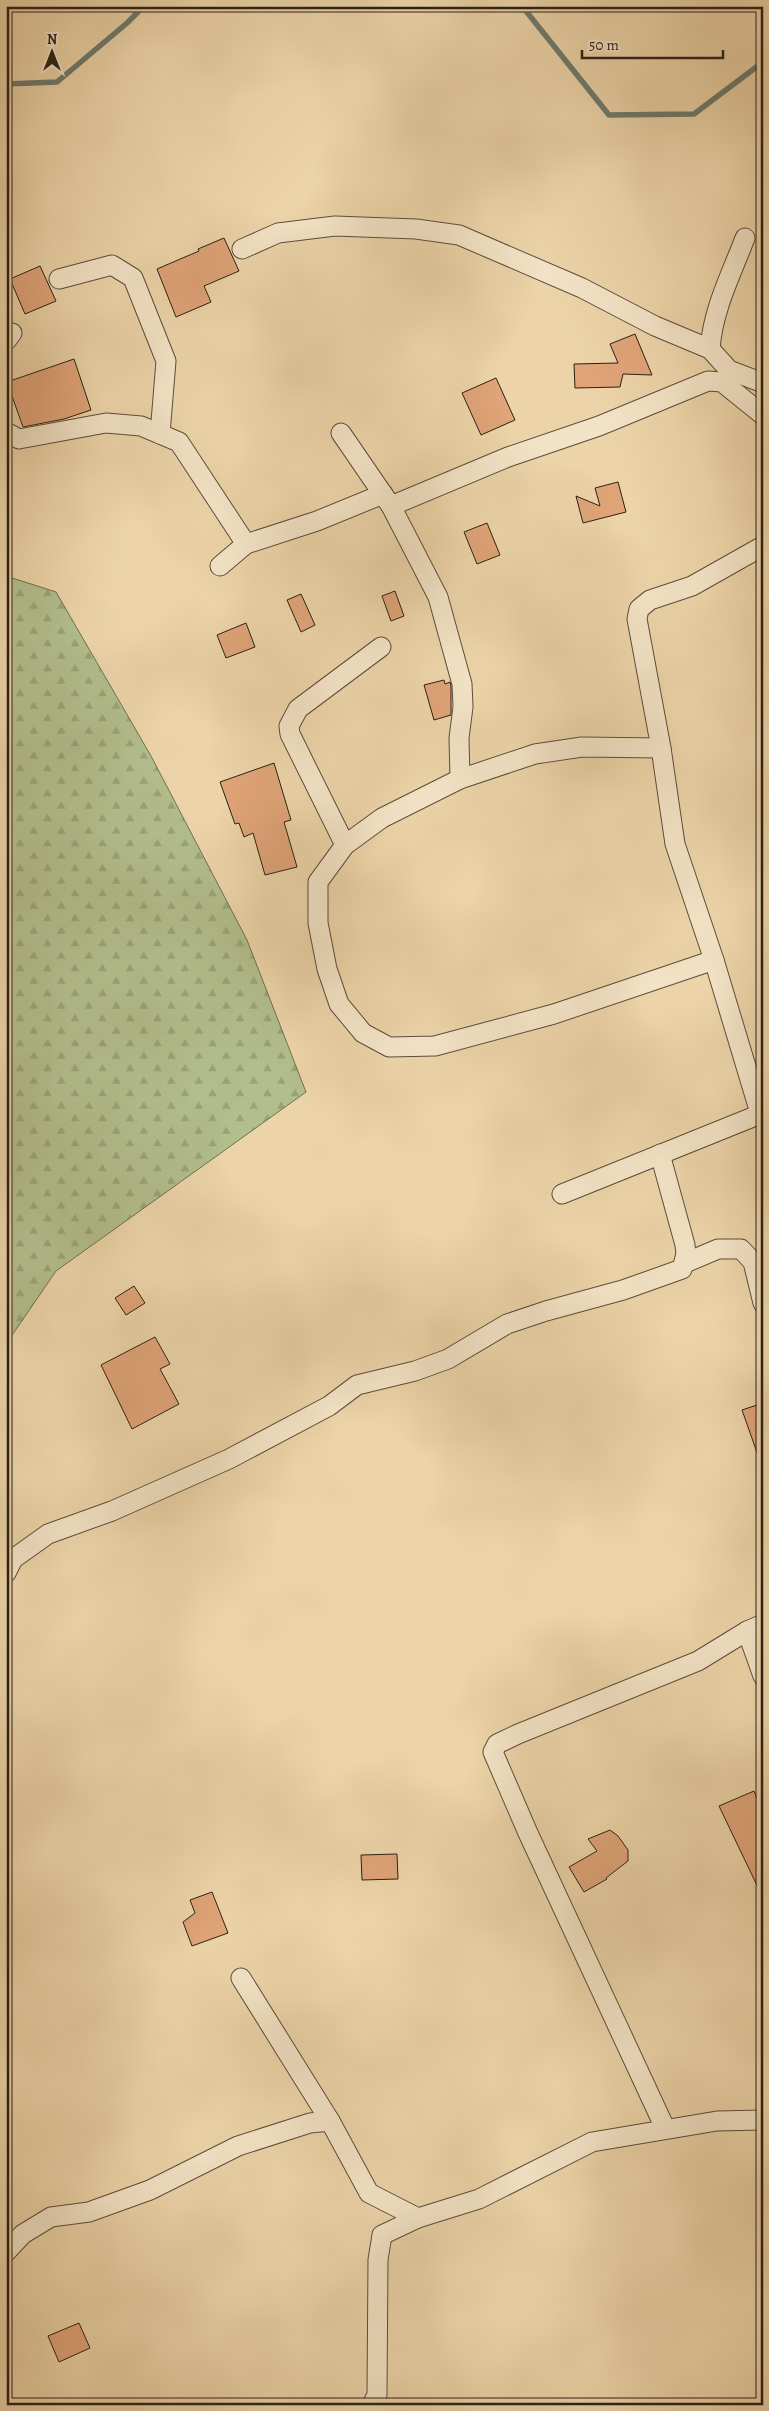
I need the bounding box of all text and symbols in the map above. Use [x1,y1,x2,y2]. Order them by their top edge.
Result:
north arrow [28,28,78,78]
scale bar [582,28,723,60]
text: N [47,30,57,49]
text: 50 m [589,35,619,55]

